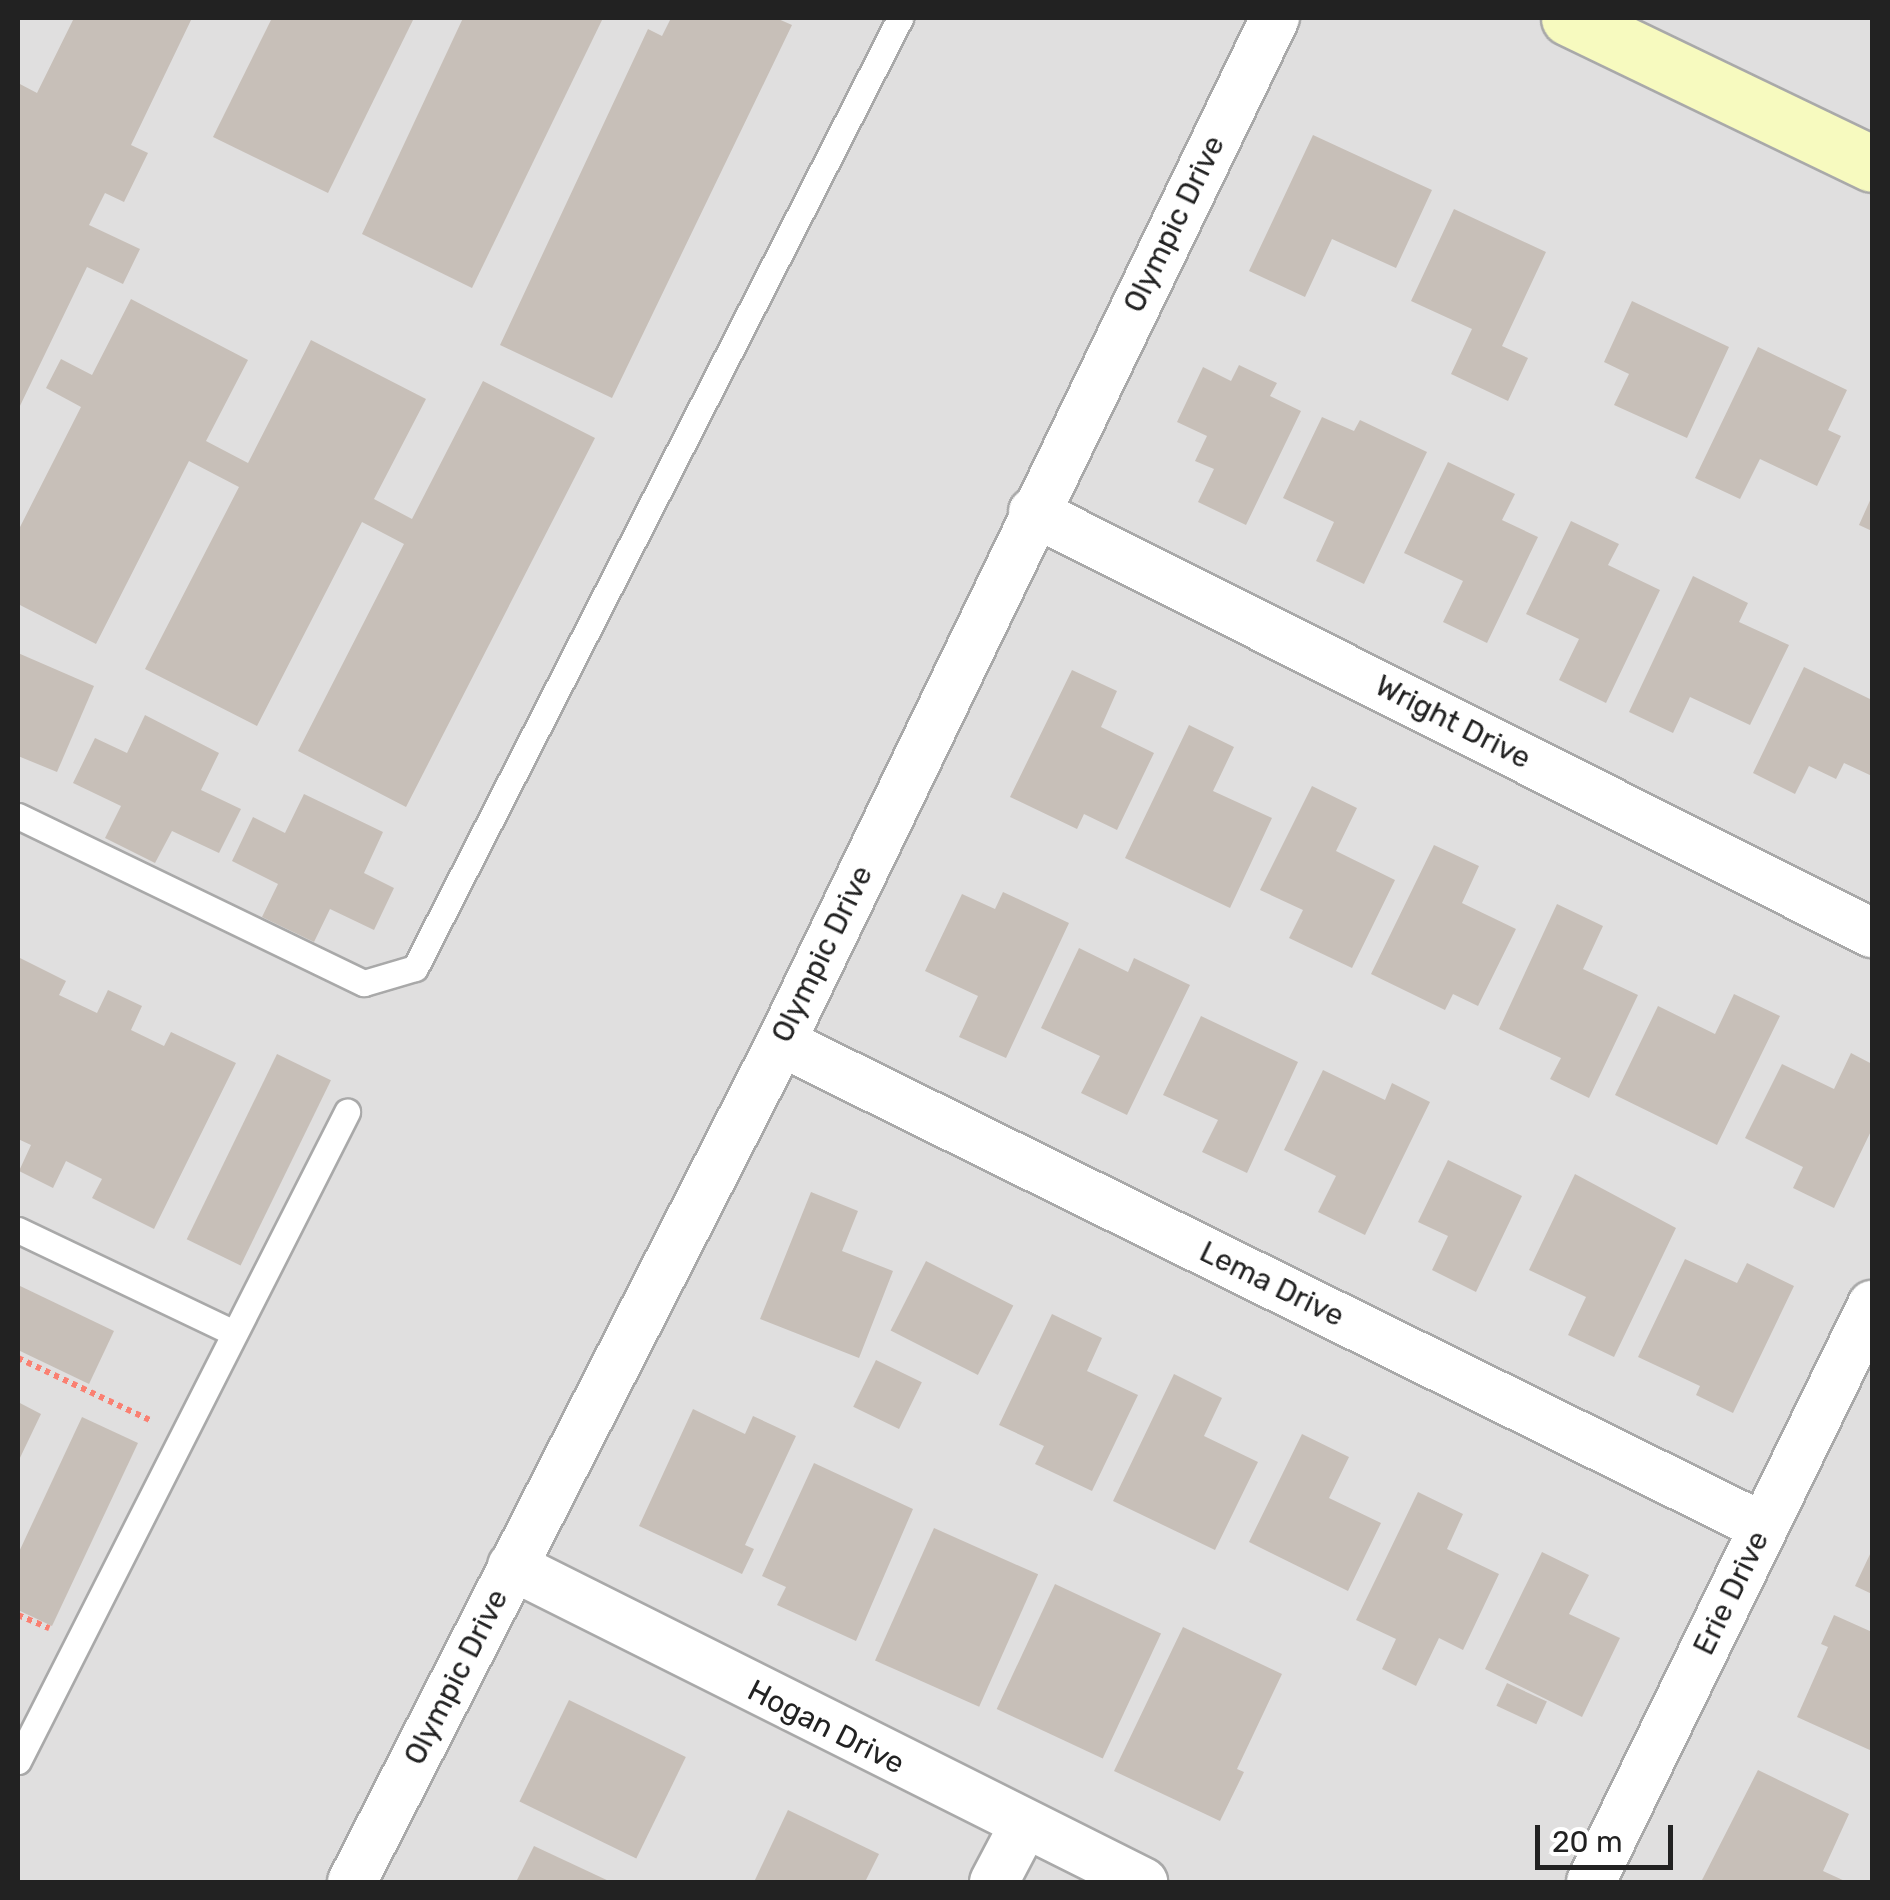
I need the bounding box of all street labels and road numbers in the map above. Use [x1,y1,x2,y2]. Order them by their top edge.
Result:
street label: Olympic Drive [1116,130,1232,318]
street label: Wright Drive [1369,667,1537,777]
street label: Olympic Drive [764,860,880,1048]
street label: Lema Drive [1194,1234,1350,1334]
street label: Erie Drive [1686,1525,1776,1661]
street label: Olympic Drive [396,1583,516,1771]
street label: Hogan Drive [742,1672,910,1782]

